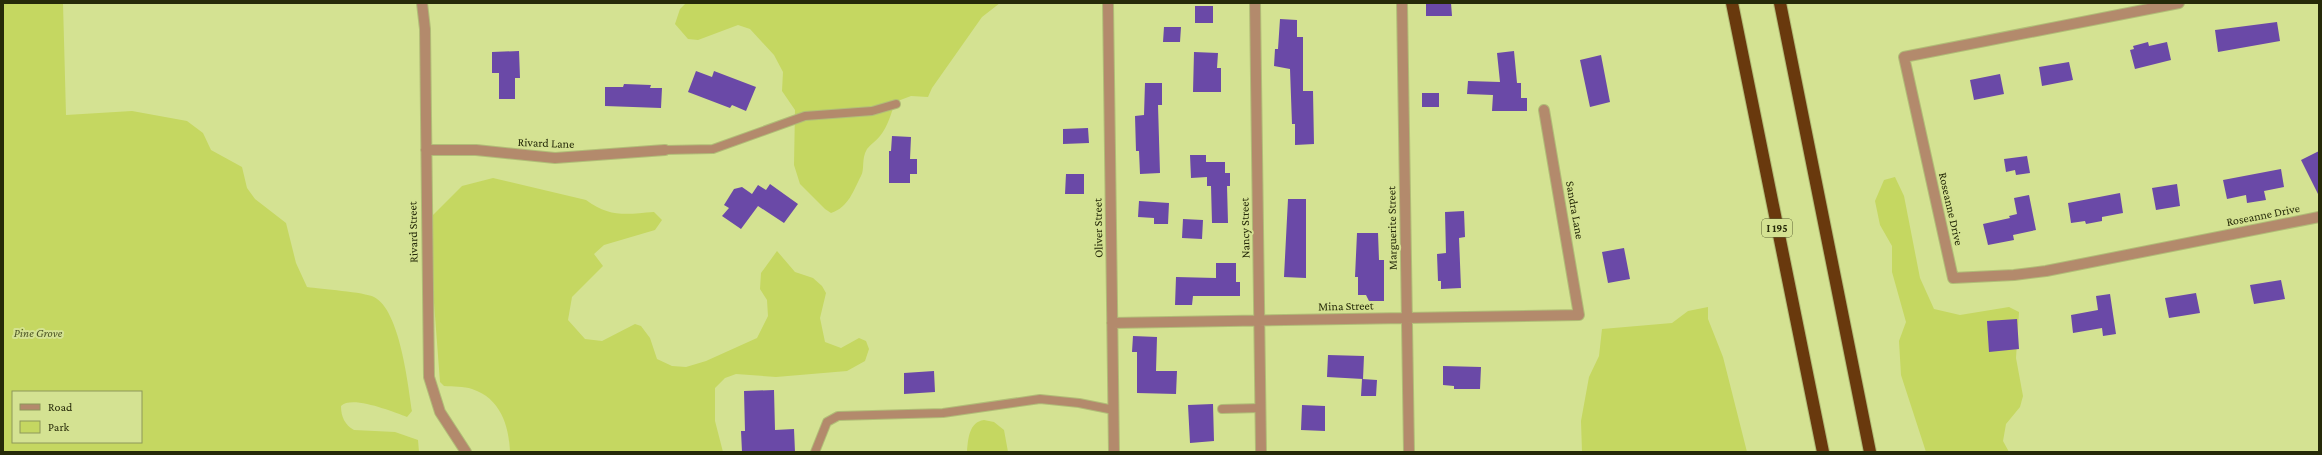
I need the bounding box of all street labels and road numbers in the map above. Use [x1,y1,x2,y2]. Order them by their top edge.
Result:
street label: Rivard Lane [517,135,575,151]
street label: Roseanne Drive [1936,171,1966,247]
street label: Sandra Lane [1563,180,1587,240]
street label: Marguerite Street [1384,185,1400,270]
street label: Oliver Street [1090,197,1106,258]
street label: Nancy Street [1237,197,1253,258]
street label: Rivard Street [405,200,421,263]
street label: Roseanne Drive [2225,201,2301,229]
road number: I 195 [1762,219,1792,237]
street label: Mina Street [1318,298,1375,313]

